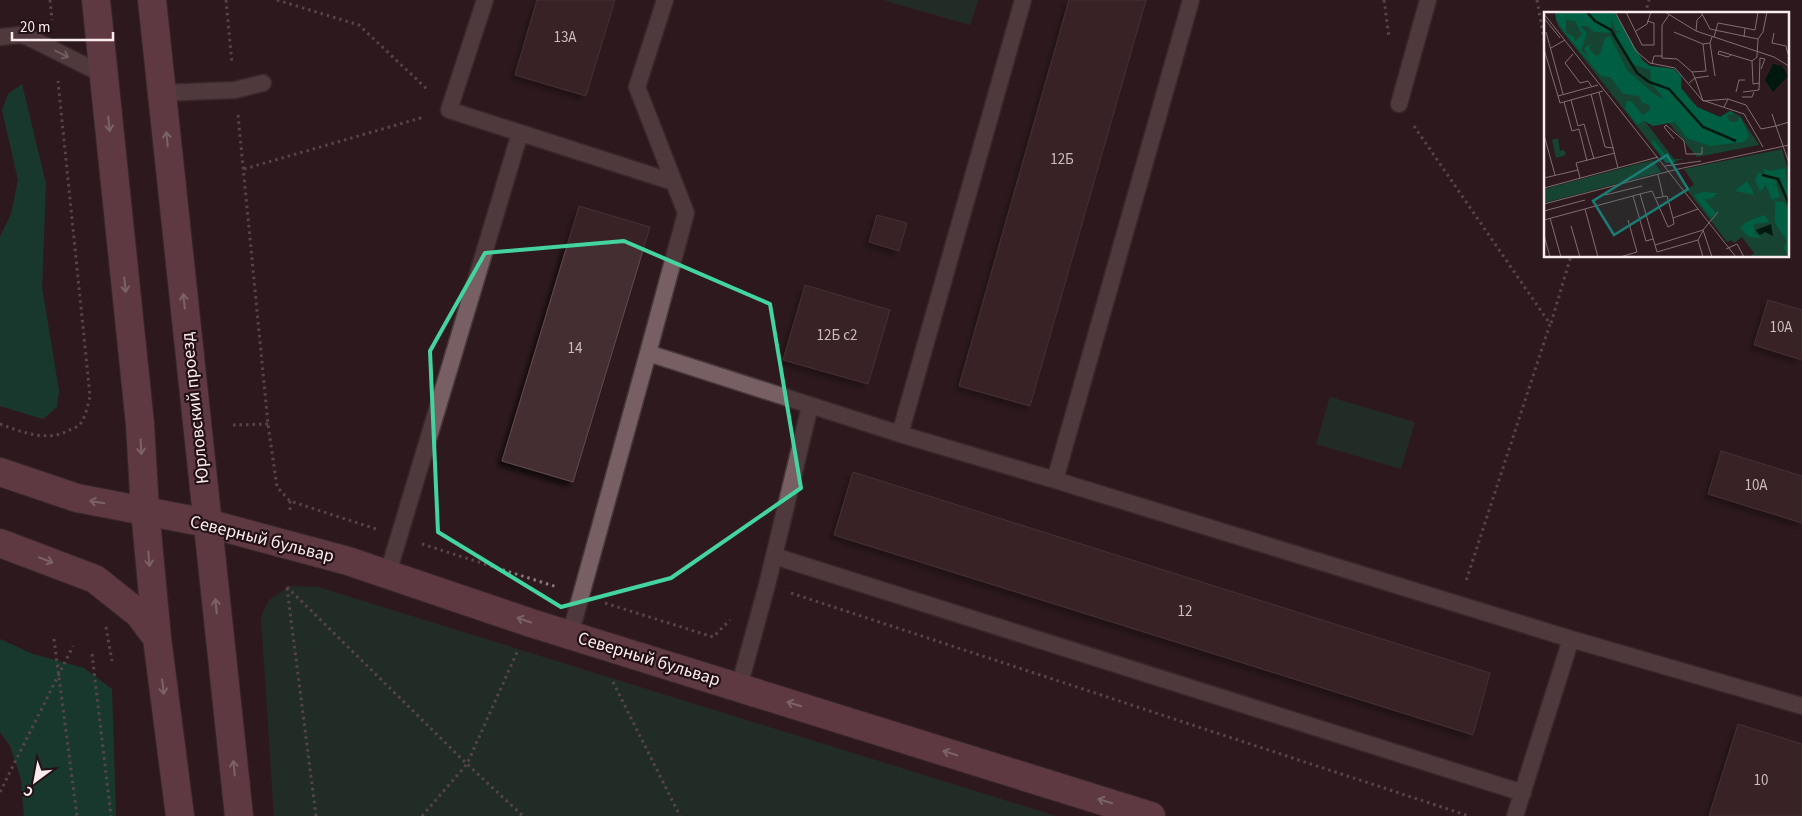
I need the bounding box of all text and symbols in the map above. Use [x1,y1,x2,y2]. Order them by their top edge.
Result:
scale bar [12,10,114,42]
inset map [1544,12,1790,258]
text: 20 m [20,17,50,38]
house number: 13А [553,27,577,48]
one-way arrow [54,49,69,59]
one-way arrow [104,115,113,131]
one-way arrow [162,131,171,147]
house number: 12Б [1050,149,1074,170]
one-way arrow [120,277,130,293]
one-way arrow [179,293,189,309]
house number: 10А [1769,317,1793,338]
house number: 12Б с2 [817,325,857,346]
street label: Юрловский проезд [175,331,215,485]
house number: 14 [568,338,583,359]
one-way arrow [137,439,146,455]
house number: 10А [1744,475,1768,496]
one-way arrow [89,496,105,506]
street label: Северный бульвар [187,509,337,569]
one-way arrow [145,551,154,567]
one-way arrow [37,556,53,565]
one-way arrow [211,598,221,614]
house number: 12 [1178,601,1192,622]
one-way arrow [516,615,532,624]
street label: Северный бульвар [575,625,723,693]
one-way arrow [158,678,168,694]
one-way arrow [787,699,803,709]
one-way arrow [942,747,958,757]
north arrow [10,756,60,806]
one-way arrow [229,760,239,776]
house number: 10 [1754,770,1768,791]
text: С [20,781,37,802]
one-way arrow [1097,796,1113,806]

